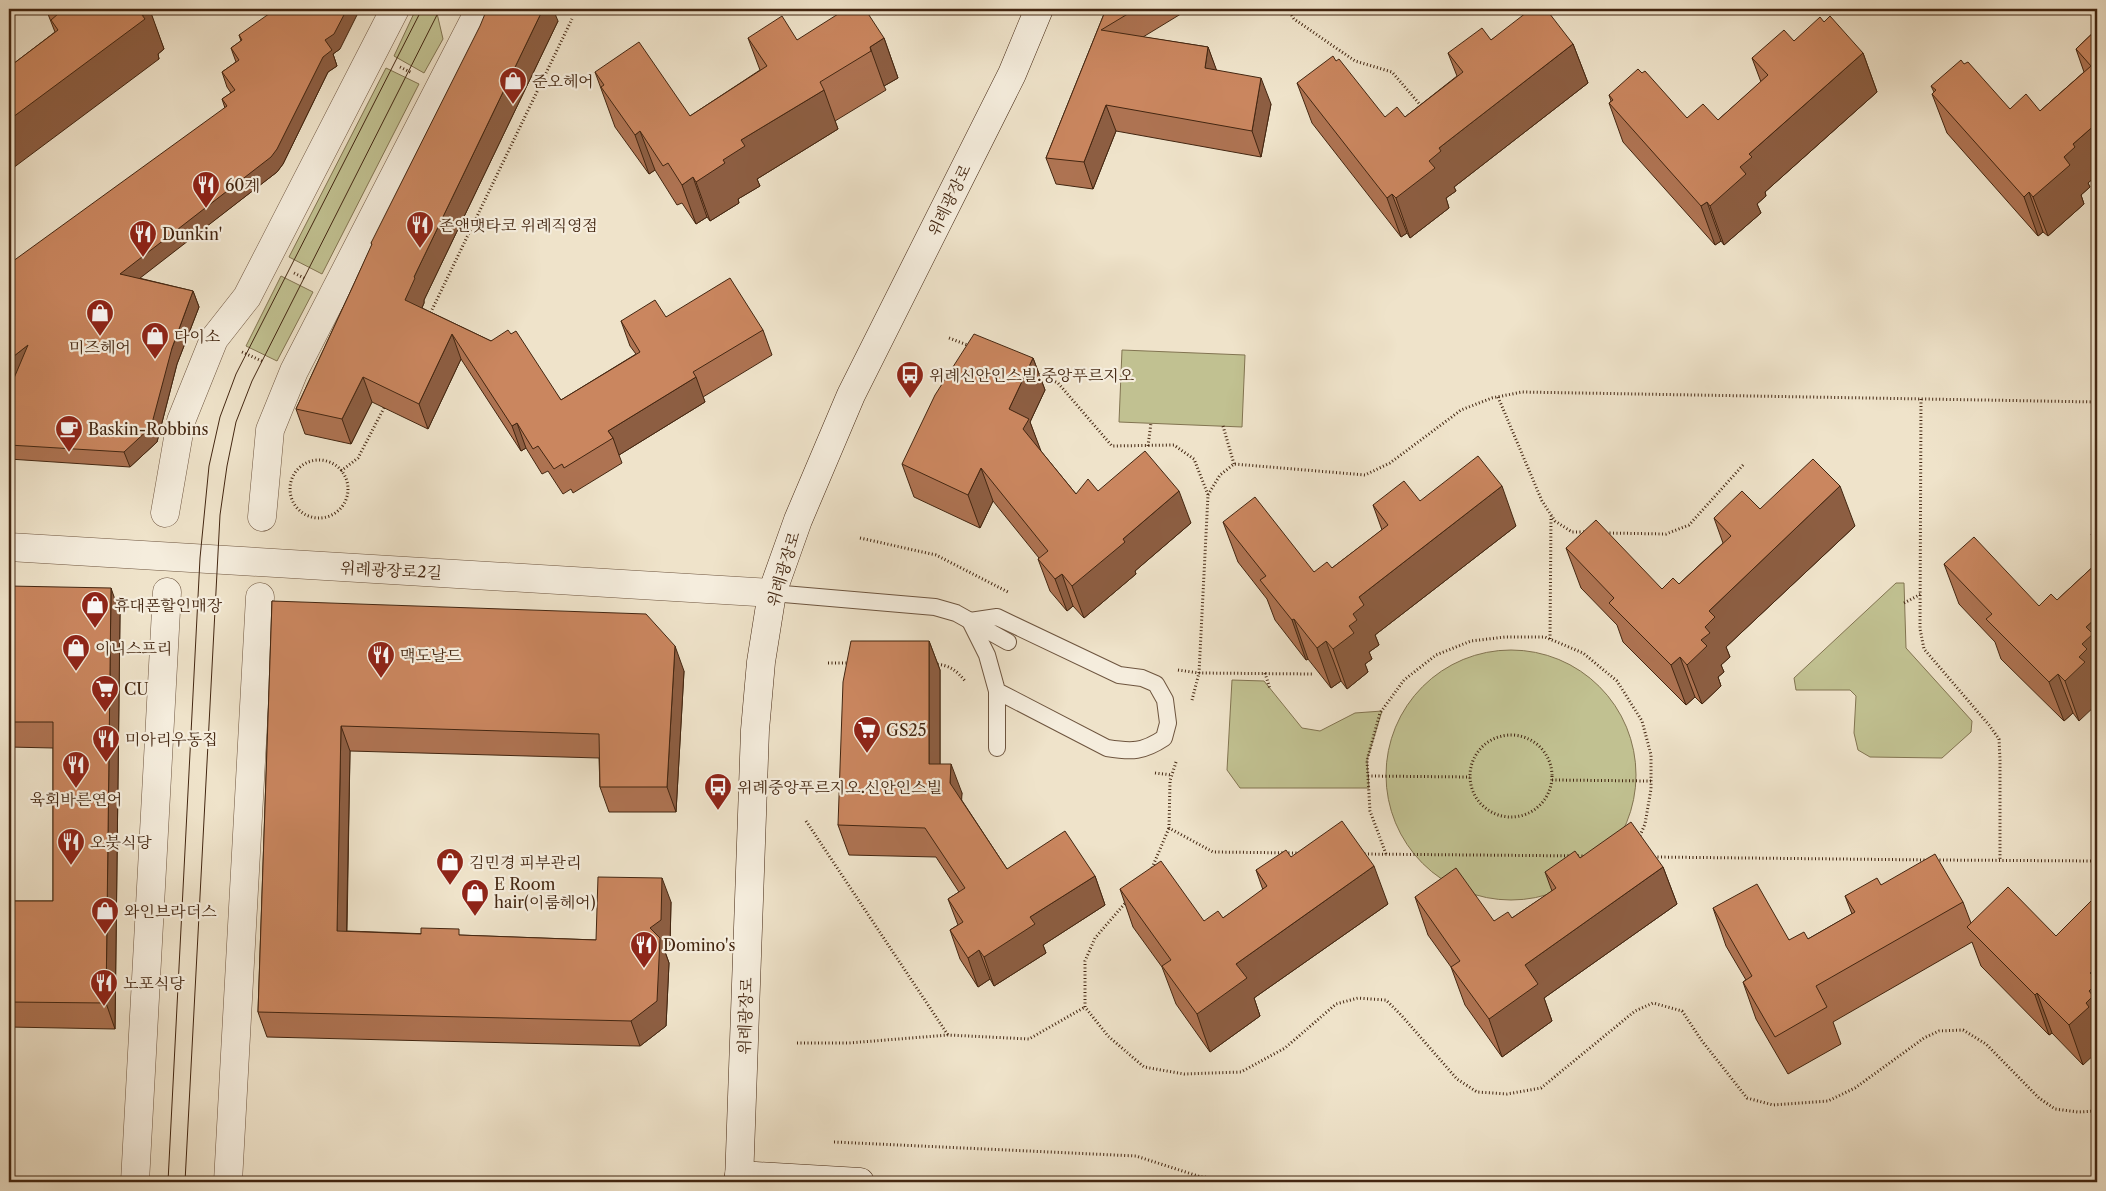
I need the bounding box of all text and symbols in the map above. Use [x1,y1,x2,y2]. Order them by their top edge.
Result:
shop icon: 준오헤어 [498,66,528,105]
place label: 준오헤어 [532,71,594,91]
street label: 위례광장로 [923,160,975,239]
restaurant icon: 60계 [191,170,221,209]
place label: 60계 [225,175,260,195]
restaurant icon: 존앤맷타코 위례직영점 [405,210,435,249]
place label: 존앤맷타코 위례직영점 [439,215,598,235]
restaurant icon: Dunkin' [128,219,158,258]
place label: Dunkin' [162,224,222,244]
shop icon: 미즈헤어 [85,298,115,337]
shop icon: 다이소 [140,321,170,360]
place label: 다이소 [174,326,220,346]
place label: 미즈헤어 [69,337,131,357]
bus stop icon: 위례신안인스빌.중앙푸르지오 [895,360,925,399]
place label: 위례신안인스빌.중앙푸르지오 [929,365,1134,385]
cafe icon: Baskin-Robbins [54,414,84,453]
place label: Baskin-Robbins [88,419,208,439]
street label: 위례광장로 [762,529,804,609]
street label: 위례광장로2길 [340,557,442,583]
shop icon: 휴대폰할인매장 [80,590,110,629]
place label: 휴대폰할인매장 [114,595,223,615]
shop icon: 이니스프리 [61,633,91,672]
place label: 이니스프리 [95,638,172,658]
restaurant icon: 맥도날드 [366,640,396,679]
place label: 맥도날드 [400,645,462,665]
supermarket icon: CU [90,674,120,713]
place label: CU [124,679,149,699]
supermarket icon: GS25 [852,715,882,754]
place label: GS25 [886,720,926,740]
restaurant icon: 미아리우동집 [91,724,121,763]
place label: 미아리우동집 [125,729,218,749]
restaurant icon: 육회바른연어 [61,750,91,789]
bus stop icon: 위례중앙푸르지오.신안인스빌 [703,772,733,811]
place label: 위례중앙푸르지오.신안인스빌 [737,777,942,797]
place label: 육회바른연어 [30,789,122,809]
restaurant icon: 오붓식당 [56,827,86,866]
place label: 오붓식당 [90,832,152,852]
shop icon: 김민경 피부관리 [435,847,465,886]
place label: 김민경 피부관리 [469,852,581,872]
place label: E Room hair(이룸헤어) [494,874,596,912]
shop icon: E Room hair(이룸헤어) [460,878,490,917]
shop icon: 와인브라더스 [90,896,120,935]
place label: 와인브라더스 [124,901,217,921]
restaurant icon: Domino's [629,930,659,969]
place label: Domino's [663,935,735,955]
restaurant icon: 노포식당 [89,968,119,1007]
place label: 노포식당 [123,973,185,993]
street label: 위례광장로 [734,976,756,1055]

